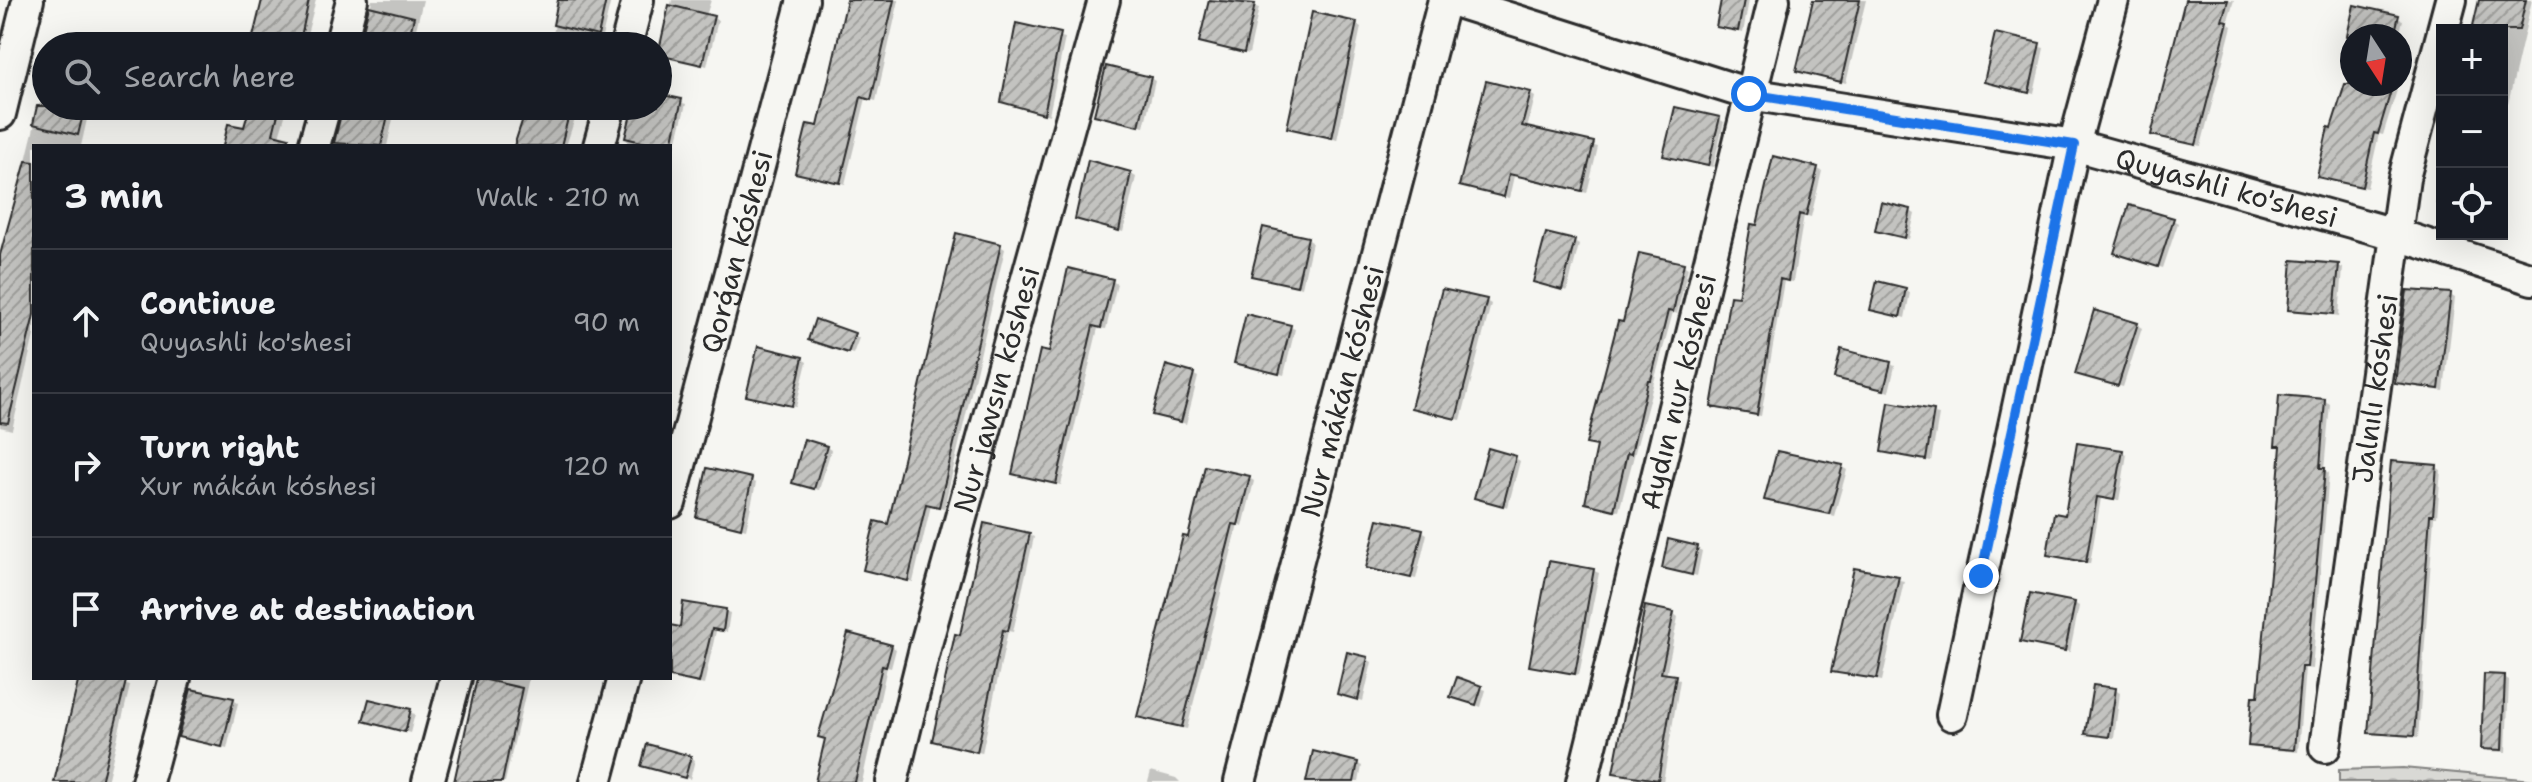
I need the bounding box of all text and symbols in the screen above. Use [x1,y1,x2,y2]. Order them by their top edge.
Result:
north arrow [2340,24,2412,96]
map controls [2436,24,2508,240]
button: + [2436,24,2508,96]
search box [32,32,672,120]
icon: search [60,54,104,98]
text: Search here [124,56,295,97]
route start [1731,76,1767,112]
button: − [2436,96,2508,168]
street label: Quyashli ko'shesi [2111,139,2342,236]
street label: Qorǵan kóshesi [691,146,781,357]
button: locate [2436,168,2508,240]
text: 3 min [64,173,163,219]
text: Walk · 210 m [476,179,640,214]
street label: Nur mákán kóshesi [1291,261,1393,521]
street label: Nur jawsın kóshesi [944,262,1048,517]
street label: Aydın nur kóshesi [1631,269,1725,514]
text: Continue [140,283,276,324]
street label: Jalnılı kóshesi [2343,291,2407,486]
icon: ahead [64,299,108,343]
text: 90 m [573,304,640,339]
text: Quyashli ko'shesi [140,324,352,359]
text: Turn right [140,427,299,468]
icon: right [64,443,108,487]
text: 120 m [564,448,640,483]
text: Xur mákán kóshesi [140,468,377,503]
route end [1963,558,1999,594]
icon: arrive [64,587,108,631]
text: Arrive at destination [140,589,475,630]

